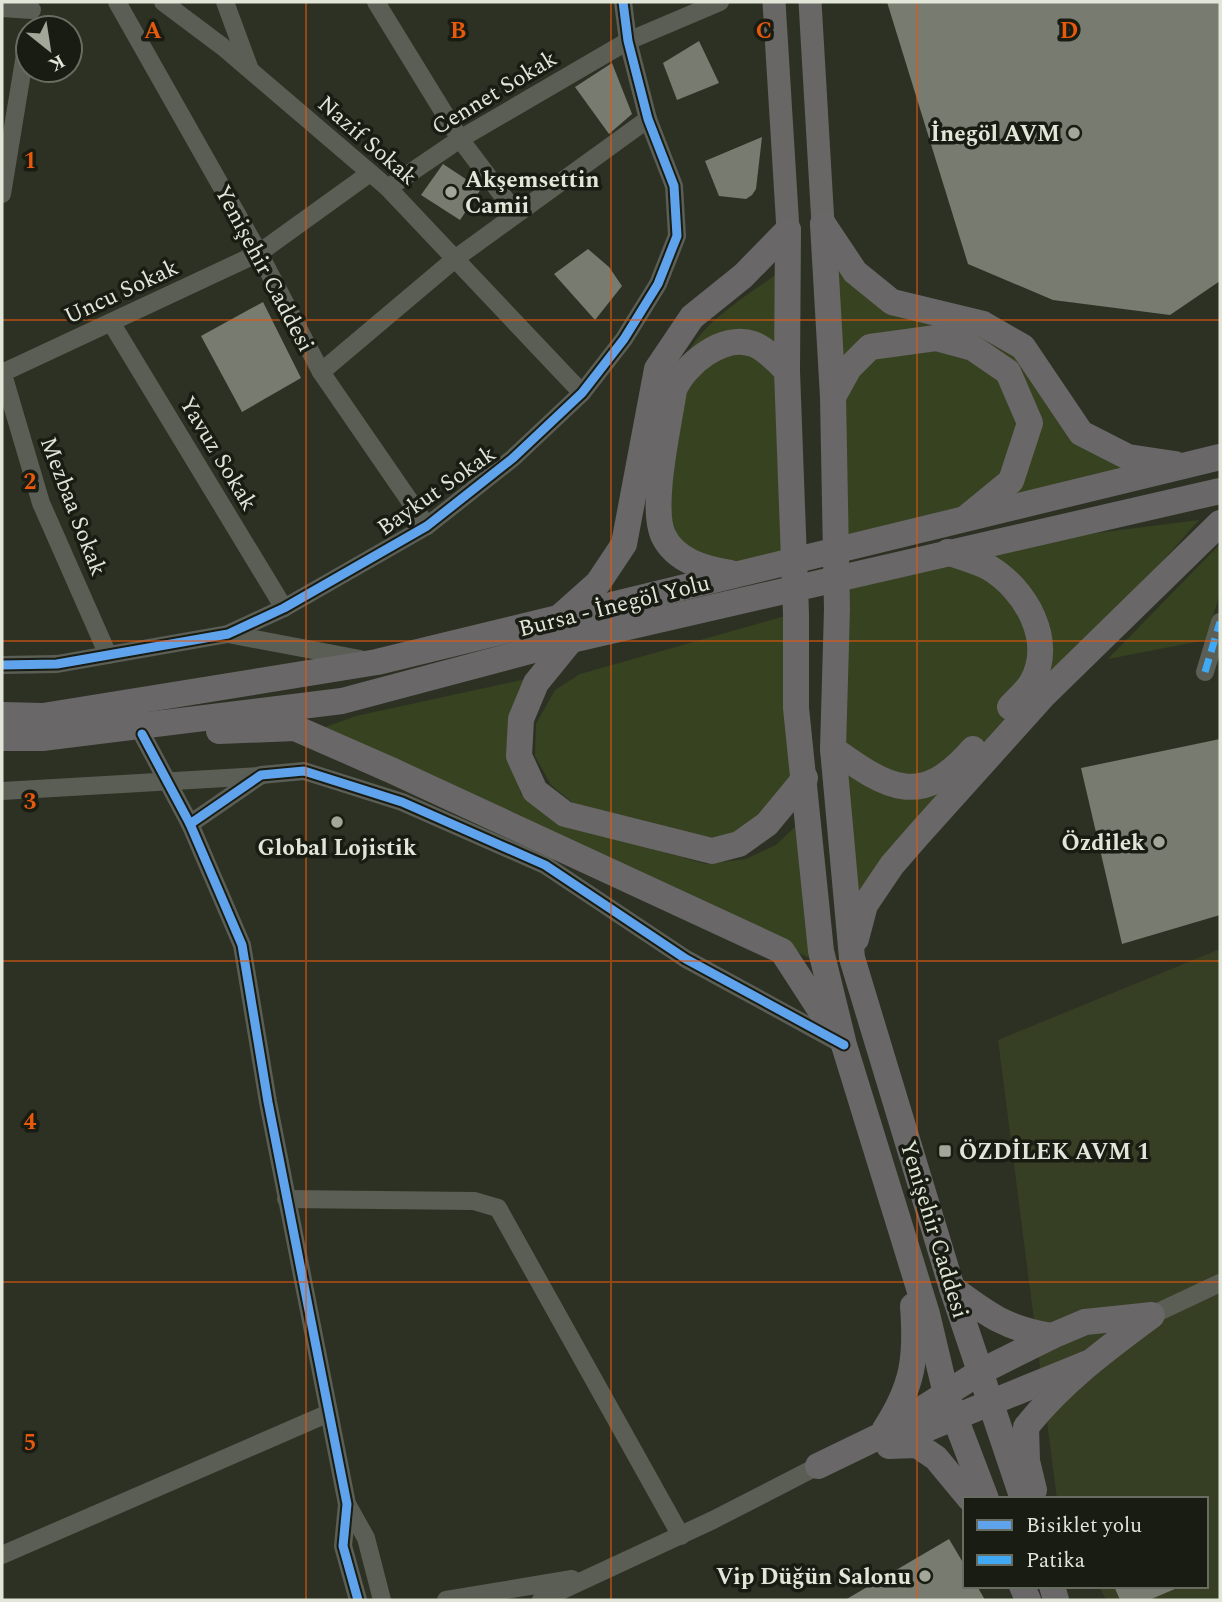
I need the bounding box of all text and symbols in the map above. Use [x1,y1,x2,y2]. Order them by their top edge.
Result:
north arrow [14,14,84,84]
text: A [144,14,162,49]
text: B [450,14,466,49]
text: C [756,14,772,49]
text: D [1060,14,1078,49]
street label: Cennet Sokak [425,42,564,145]
text: K [43,46,70,79]
street label: Nazif Sokak [309,88,425,195]
place label: İnegöl AVM [931,117,1060,152]
marker: İnegöl AVM [1066,125,1082,141]
text: 1 [24,144,36,179]
place label: Akşemsettin Camii [465,163,600,224]
street label: Yenişehir Caddesi [205,179,323,359]
marker: Akşemsettin Camii [443,184,459,200]
street label: Uncu Sokak [59,250,185,334]
street label: Yavuz Sokak [170,390,266,518]
street label: Mezbaa Sokak [30,432,115,581]
street label: Baykut Sokak [370,437,504,545]
text: 2 [24,465,37,500]
street label: Bursa - İnegöl Yolu [515,566,714,647]
text: 3 [24,785,37,820]
marker: Global Lojistik [329,814,345,830]
place label: Özdilek [1062,826,1145,861]
place label: Global Lojistik [257,831,417,866]
marker: Özdilek [1151,834,1167,850]
text: 4 [24,1105,37,1140]
place label: ÖZDİLEK AVM 1 [959,1135,1150,1170]
street label: Yenişehir Caddesi [890,1136,977,1323]
marker: ÖZDİLEK AVM 1 [937,1143,953,1159]
text: 5 [24,1426,36,1461]
legend [963,1497,1208,1588]
text: Bisiklet yolu [1026,1510,1142,1542]
text: Patika [1026,1545,1086,1577]
place label: Vip Düğün Salonu [716,1560,911,1595]
marker: Vip Düğün Salonu [917,1568,933,1584]

